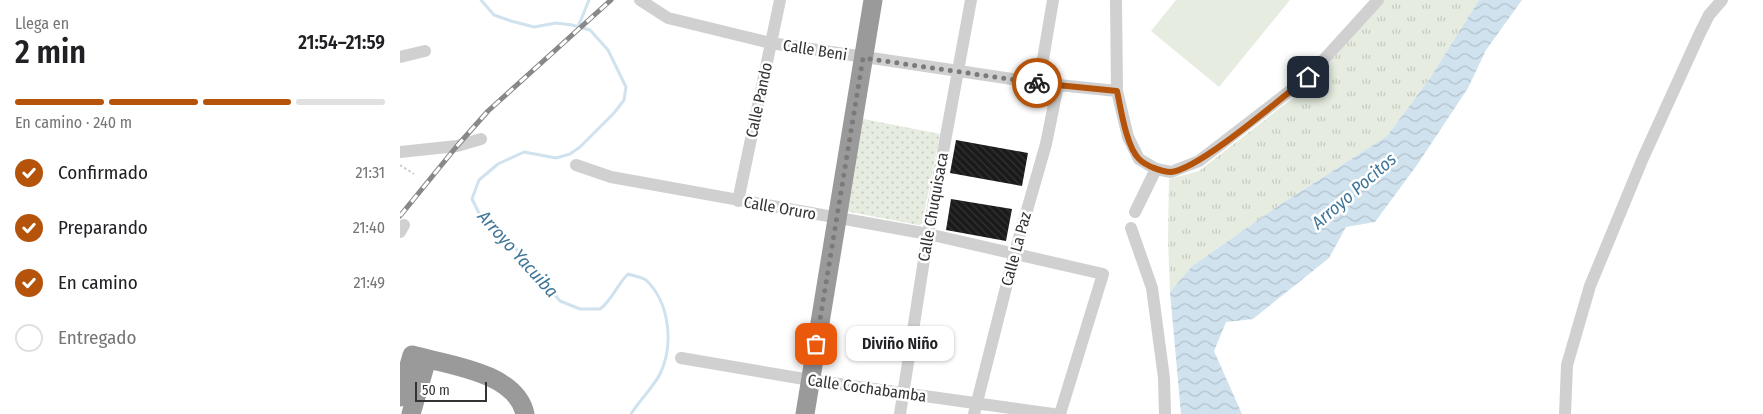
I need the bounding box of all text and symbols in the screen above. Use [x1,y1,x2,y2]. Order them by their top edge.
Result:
text: Llega en [15,14,69,33]
text: 21:54–21:59 [298,31,385,54]
text: 2 min [15,33,86,71]
street label: Calle Beni [782,36,848,64]
pin [1287,56,1329,98]
courier [1012,58,1062,108]
street label: Calle Pando [742,61,776,139]
icon: home [1294,63,1322,91]
icon: bike [1023,69,1051,97]
text: En camino · 240 m [15,113,132,132]
water label: Arroyo Pocitos [1306,148,1401,234]
street label: Calle Chuquisaca [914,151,952,263]
icon: check [15,159,43,187]
text: Confirmado [58,161,148,184]
text: 21:31 [355,163,385,182]
street label: Calle Oruro [742,192,818,224]
water label: Arroyo Yacuiba [472,205,563,302]
street label: Calle La Paz [997,210,1035,288]
icon: check [15,214,43,242]
text: Preparando [58,216,148,239]
text: 21:40 [353,218,385,237]
icon: check [15,269,43,297]
text: En camino [58,271,138,294]
text: 21:49 [354,273,385,292]
pin [795,323,837,365]
text: Entregado [58,326,137,349]
callout: Diviño Niño [846,326,954,362]
icon: bag [802,330,830,358]
text: Diviño Niño [862,334,938,353]
street label: Calle Cochabamba [806,370,928,406]
scale bar [415,379,488,402]
text: 50 m [422,382,450,399]

